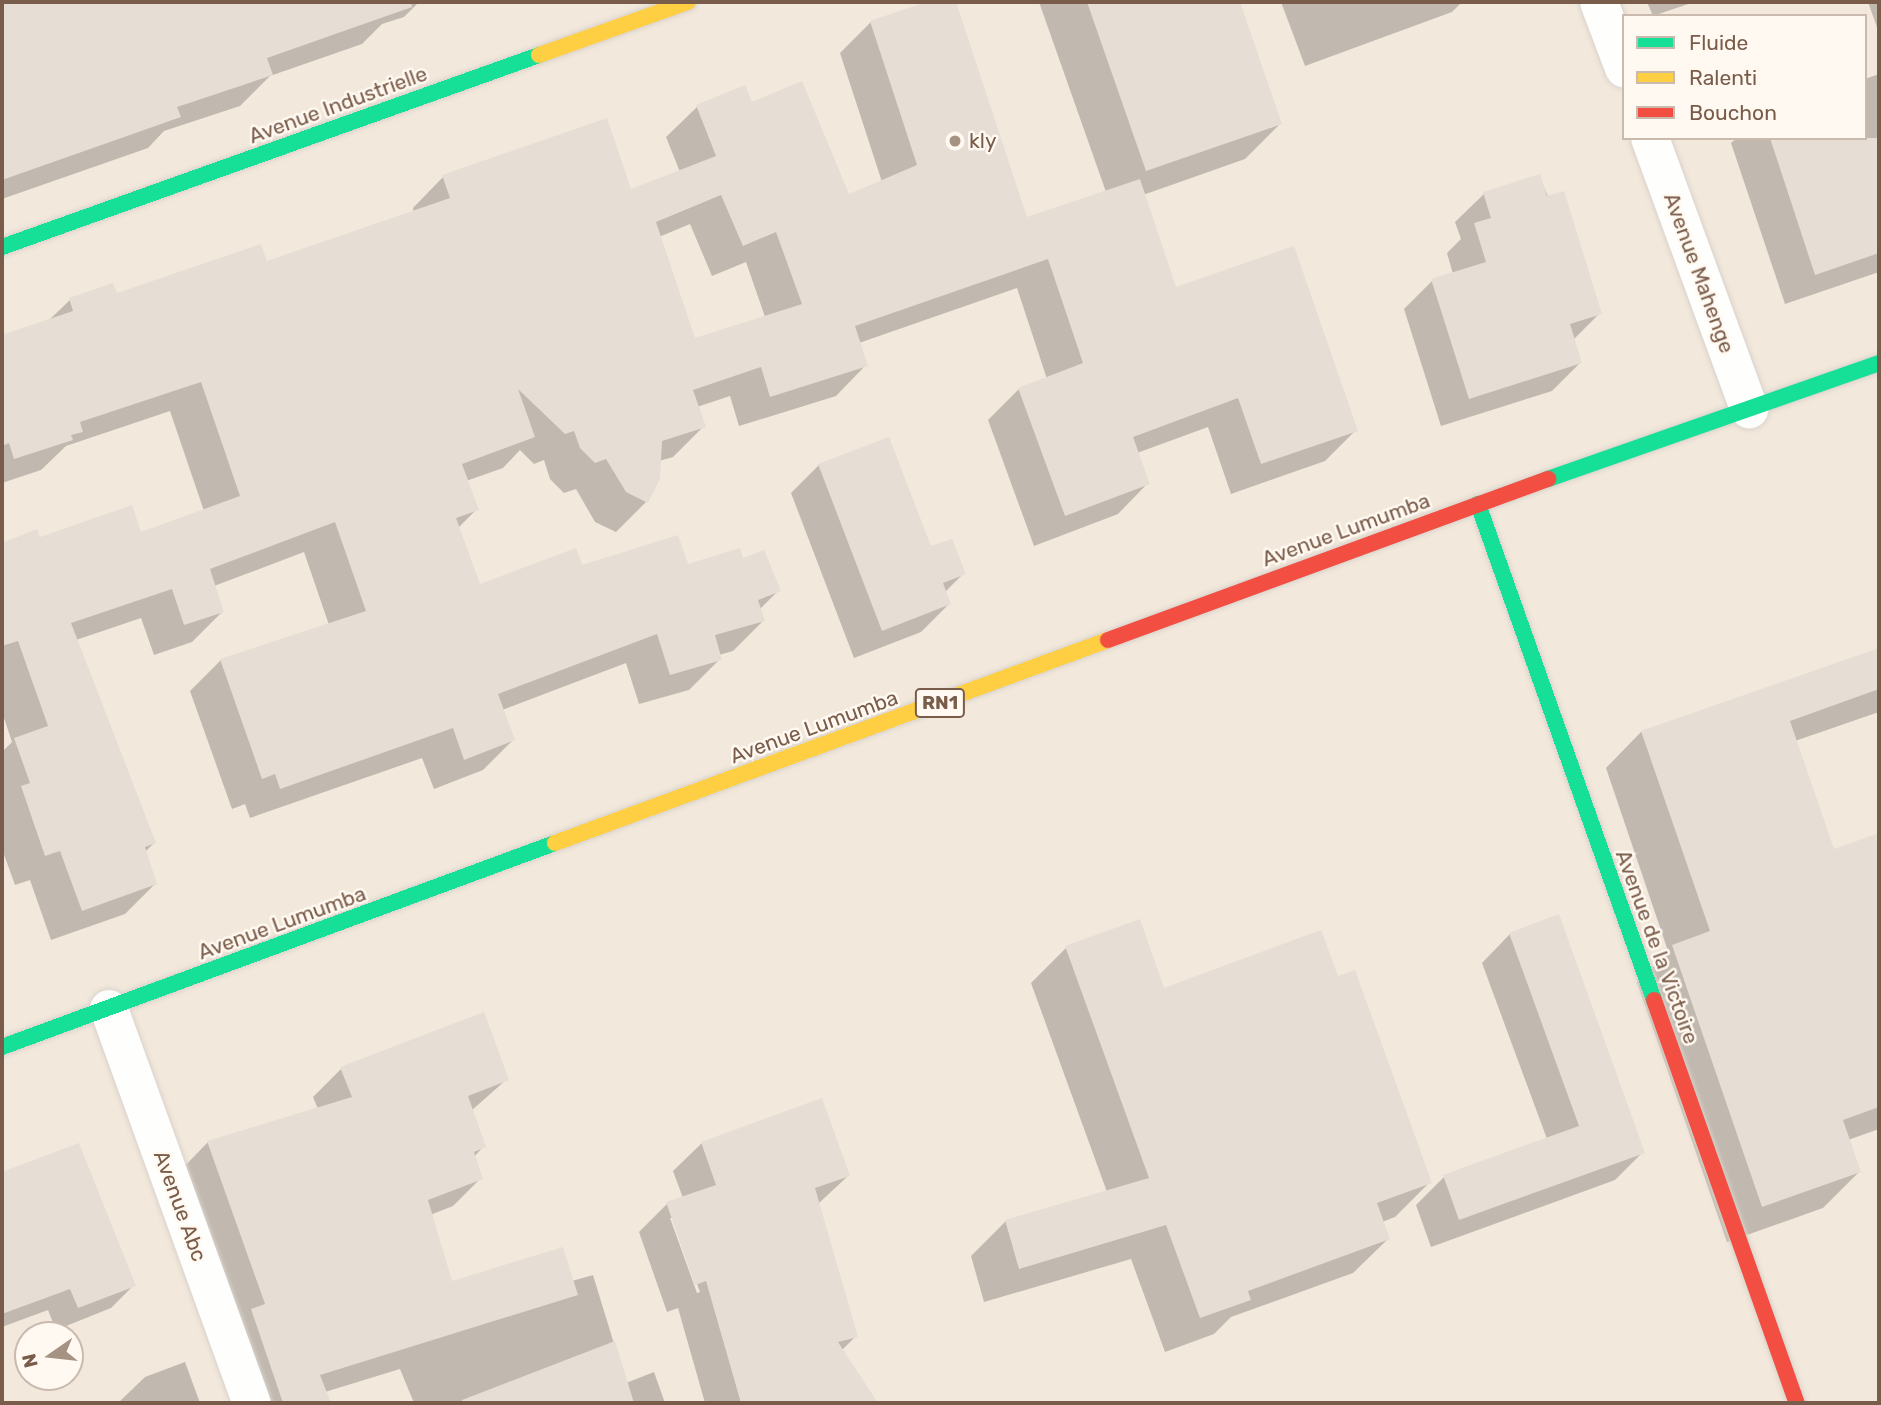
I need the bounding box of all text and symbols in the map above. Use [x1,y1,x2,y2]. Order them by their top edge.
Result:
legend [1622,14,1867,140]
text: Fluide [1689,30,1748,55]
street label: Avenue Industrielle [245,61,431,149]
text: Ralenti [1689,65,1757,90]
text: Bouchon [1689,100,1777,125]
place label: kly [969,128,997,154]
marker: kly [947,133,963,149]
street label: Avenue Mahenge [1658,190,1740,356]
street label: Avenue Lumumba [1259,488,1433,572]
street label: Avenue Lumumba [727,685,901,769]
road number: RN1 [914,688,966,718]
street label: Avenue de la Victoire [1610,846,1704,1048]
street label: Avenue Lumumba [195,881,369,965]
street label: Avenue Abc [148,1147,212,1265]
north arrow [14,1321,84,1391]
text: N [17,1351,43,1370]

